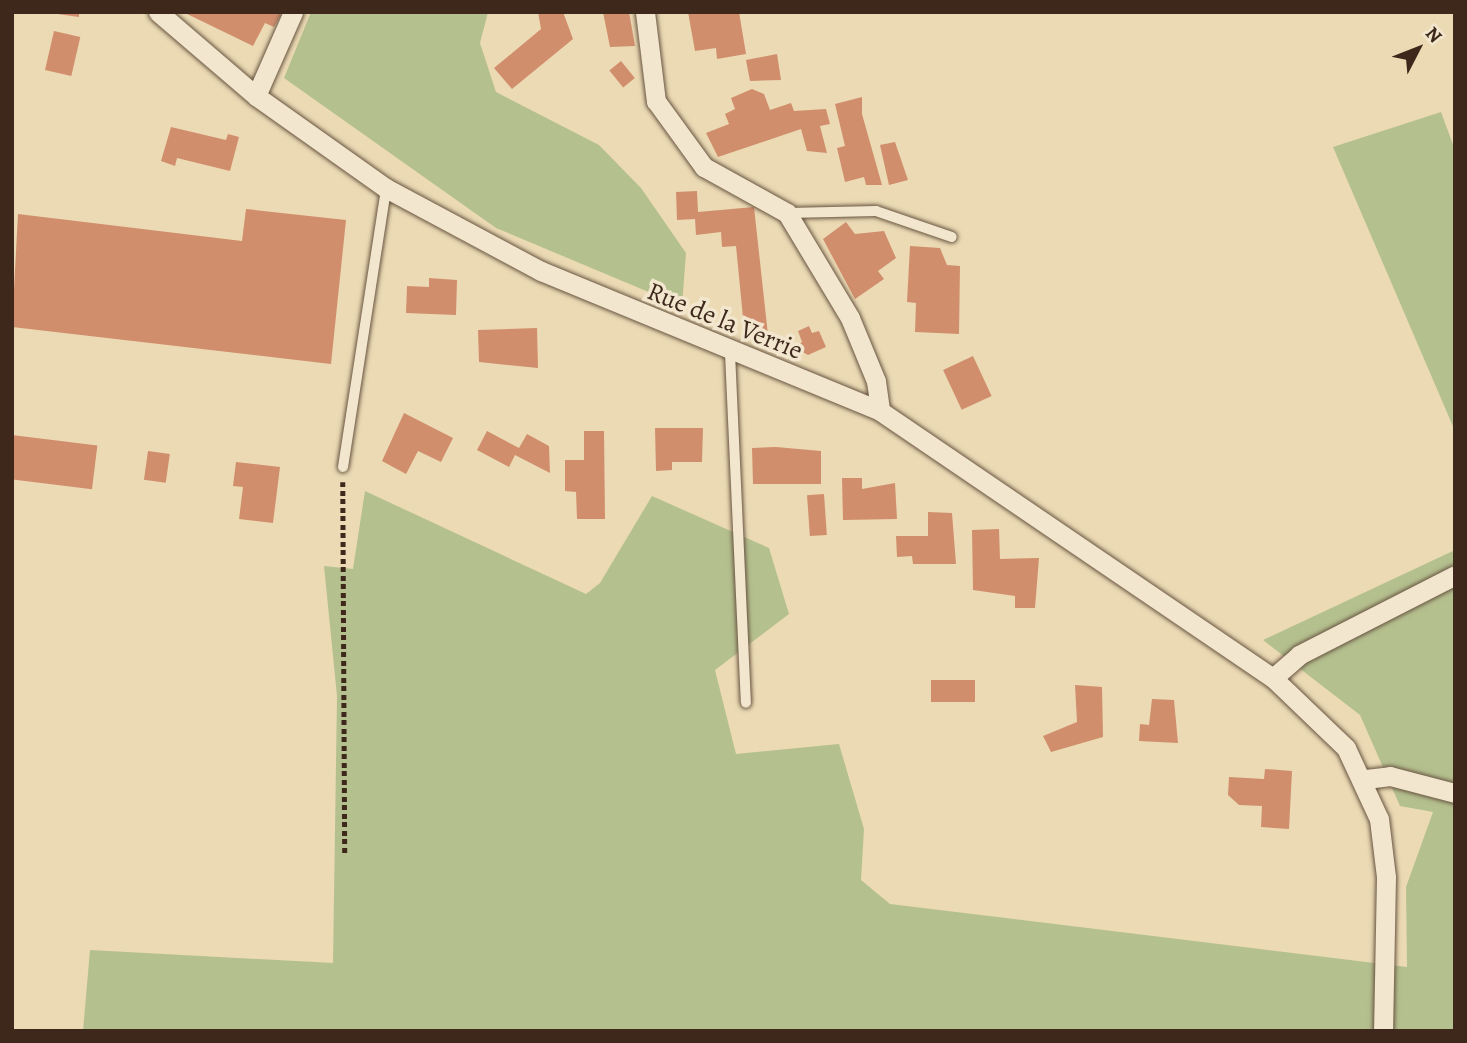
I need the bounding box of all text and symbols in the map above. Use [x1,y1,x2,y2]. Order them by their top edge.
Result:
north arrow [1383,14,1453,84]
text: N [1419,21,1448,49]
street label: Rue de la Verrie [643,276,807,366]

